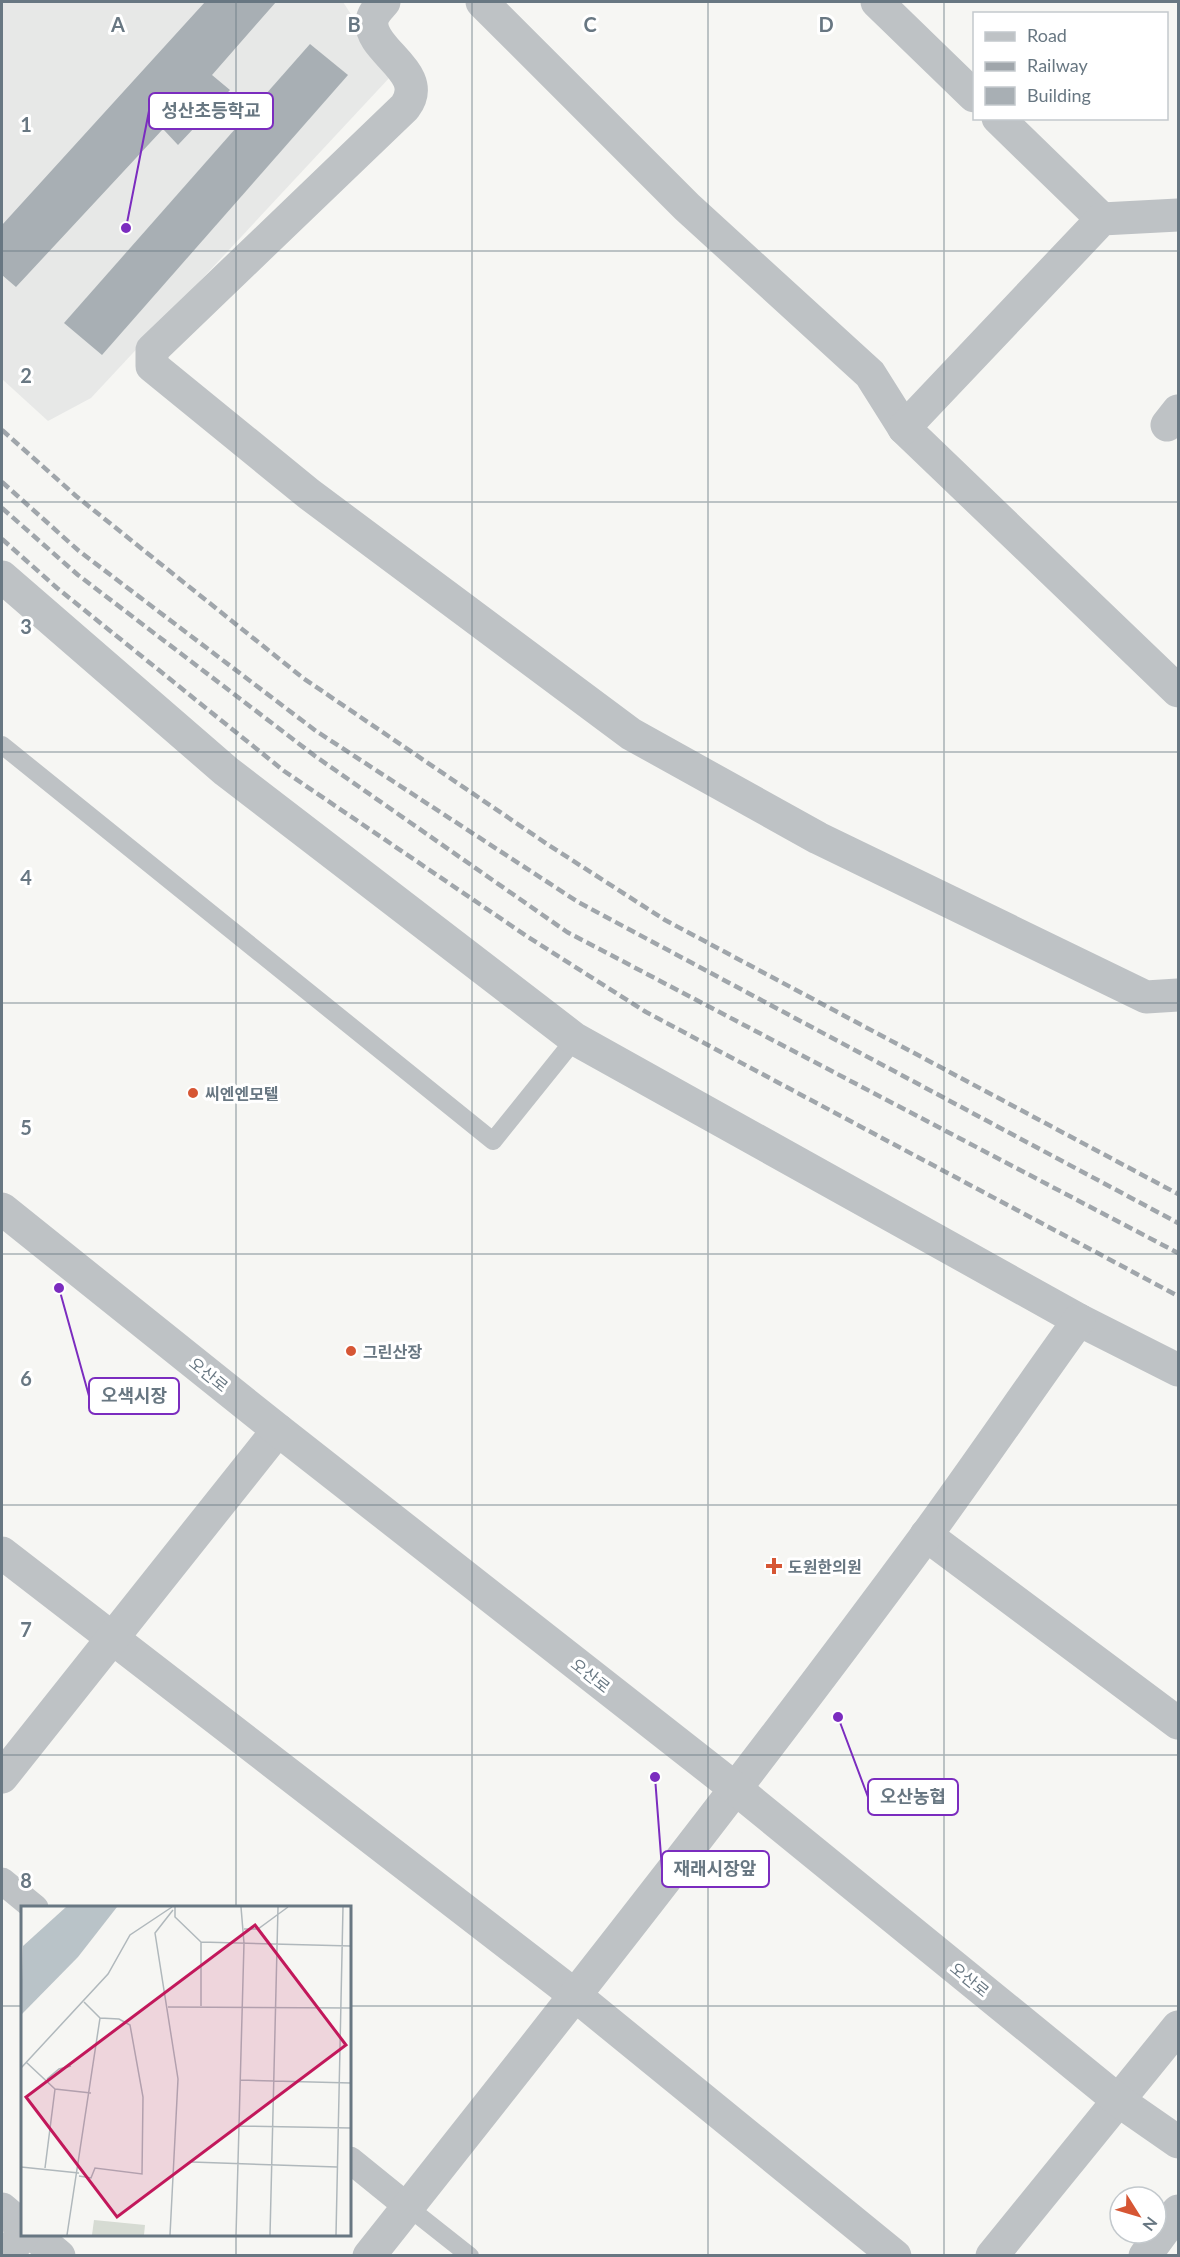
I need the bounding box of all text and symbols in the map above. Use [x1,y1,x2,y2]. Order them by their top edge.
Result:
text: A [110,12,125,36]
text: B [347,12,361,36]
text: C [583,12,597,36]
text: D [818,12,834,36]
legend [973,12,1168,120]
text: Road [1027,24,1067,46]
text: Railway [1027,54,1088,76]
text: Building [1027,84,1091,106]
callout: 성산초등학교 [149,93,273,129]
text: 성산초등학교 [161,99,261,121]
text: 1 [20,112,32,136]
text: 2 [20,363,32,387]
text: 3 [20,614,32,638]
text: 4 [20,865,32,889]
place label: 씨엔엔모텔 [205,1084,279,1103]
marker: 씨엔엔모텔 [186,1086,200,1100]
text: 5 [20,1115,32,1139]
place label: 그린산장 [363,1342,422,1361]
marker: 그린산장 [344,1344,358,1358]
street label: 오산로 [186,1353,232,1395]
text: 6 [20,1366,32,1390]
callout: 오색시장 [89,1378,179,1414]
text: 오색시장 [101,1384,168,1406]
marker: 도원한의원 [765,1557,783,1575]
place label: 도원한의원 [788,1557,862,1576]
text: 7 [20,1617,32,1641]
street label: 오산로 [568,1654,614,1696]
callout: 오산농협 [868,1779,958,1815]
text: 오산농협 [880,1785,946,1807]
callout: 재래시장앞 [662,1851,769,1887]
text: 재래시장앞 [674,1857,757,1879]
text: 8 [20,1868,32,1892]
inset map [21,1906,351,2236]
street label: 오산로 [947,1958,993,2000]
north arrow [1108,2185,1168,2245]
text: N [1139,2214,1162,2235]

